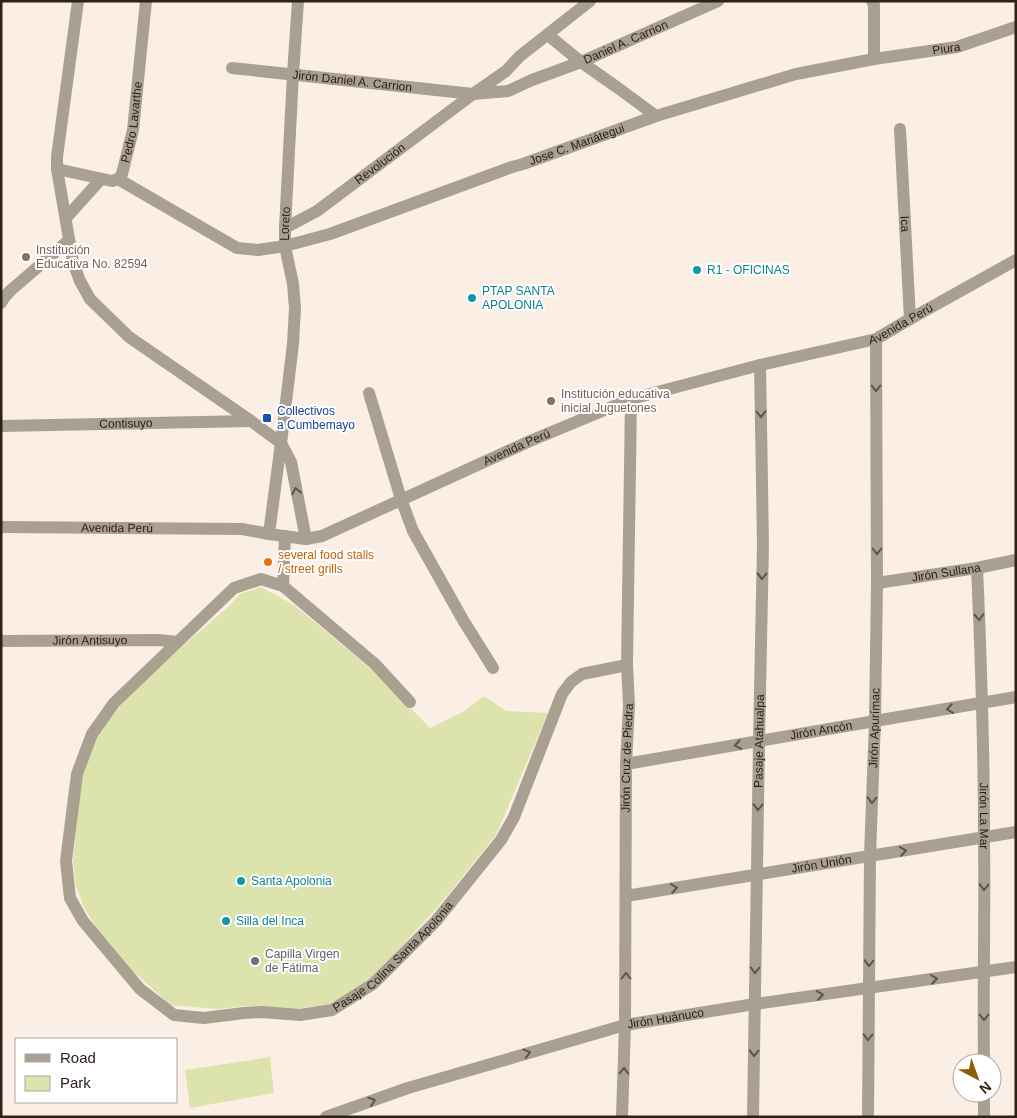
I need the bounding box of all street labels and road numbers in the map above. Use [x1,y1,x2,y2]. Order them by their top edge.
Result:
street label: Daniel A. Carrion [581,17,670,67]
street label: Piura [932,40,962,57]
street label: Jirón Daniel A. Carrion [292,68,413,94]
street label: Pedro Lavarthe [118,81,145,164]
street label: Jose C. Mariátegui [527,121,626,168]
street label: Revolución [352,140,408,187]
street label: Loreto [278,206,293,241]
street label: Ica [898,215,912,233]
street label: Avenida Perú [867,301,935,347]
street label: Contisuyo [99,416,153,431]
street label: Avenida Perú [481,426,552,468]
street label: Avenida Perú [81,521,153,535]
street label: Jirón Sullana [911,560,982,585]
street label: Jirón Antisuyo [53,633,128,648]
street label: Jirón Apurímac [866,688,882,768]
street label: Pasaje Atahualpa [751,694,767,788]
street label: Jirón Cruz de Piedra [619,703,636,813]
street label: Jirón Ancón [789,718,853,743]
street label: Jirón La Mar [977,782,991,849]
street label: Jirón Unión [790,852,853,876]
street label: Pasaje Colina Santa Apolonia [330,898,456,1015]
street label: Jirón Huánuco [626,1005,705,1032]

